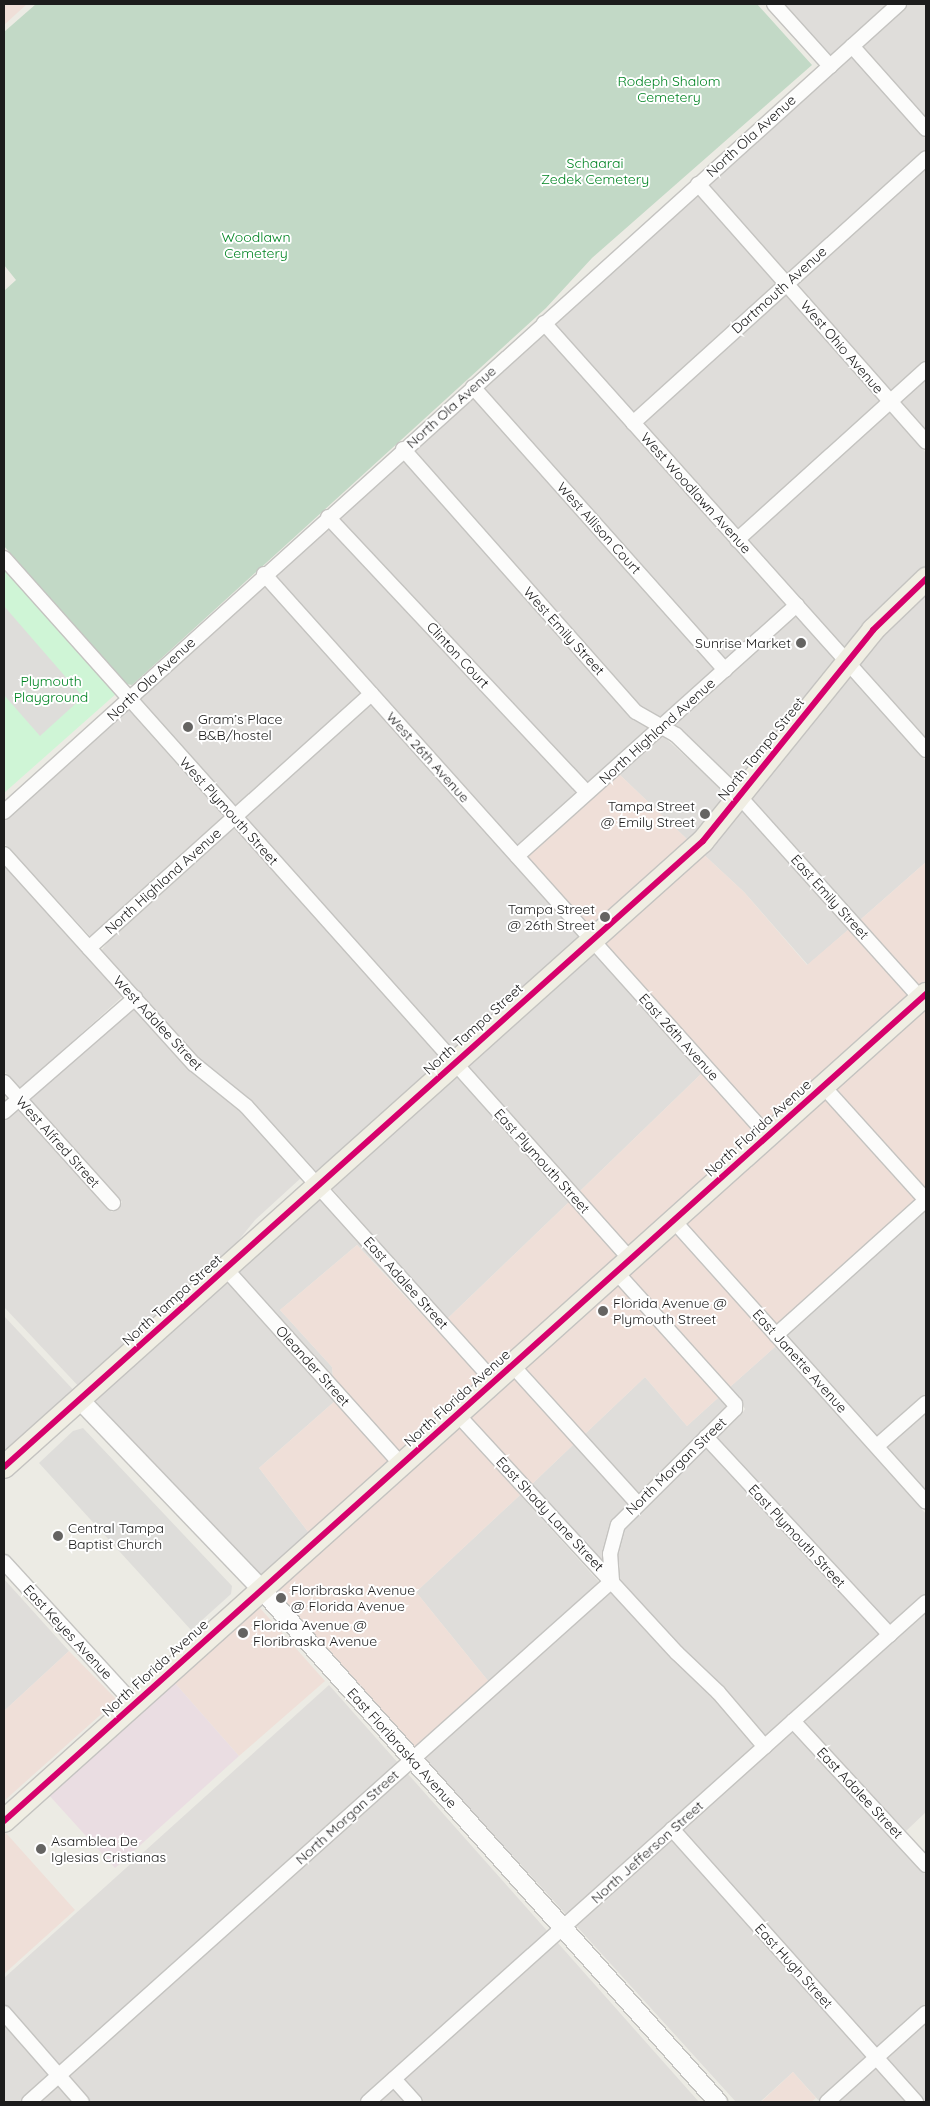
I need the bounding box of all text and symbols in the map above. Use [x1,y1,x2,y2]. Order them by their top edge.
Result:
park label: Rodeph Shalom Cemetery [617,73,721,105]
street label: North Ola Avenue [703,91,799,181]
park label: Schaarai Zedek Cemetery [541,155,649,188]
park label: Woodlawn Cemetery [222,229,290,262]
street label: Dartmouth Avenue [728,243,830,337]
street label: West Ohio Avenue [797,297,887,397]
street label: North Ola Avenue [403,362,499,452]
street label: West Woodlawn Avenue [637,429,755,557]
street label: West Allison Court [553,479,645,577]
street label: West Emily Street [520,583,608,679]
street label: Clinton Court [423,618,493,692]
street label: North Ola Avenue [103,634,199,724]
place label: Sunrise Market [695,635,791,651]
marker: Sunrise Market [795,637,807,649]
park label: Plymouth Playground [14,673,88,706]
street label: North Highland Avenue [596,674,718,788]
street label: North Tampa Street [714,694,808,804]
street label: West 26th Avenue [383,708,473,806]
place label: Gram’s Place B&B/hostel [198,711,283,744]
marker: Gram’s Place B&B/hostel [182,721,194,733]
street label: West Plymouth Street [176,753,282,869]
place label: Tampa Street @ Emily Street [601,798,695,830]
marker: Tampa Street @ Emily Street [699,808,711,820]
street label: North Highland Avenue [102,824,224,938]
street label: East Emily Street [788,851,872,943]
place label: Tampa Street @ 26th Street [508,901,595,934]
marker: Tampa Street @ 26th Street [599,911,611,923]
street label: West Adalee Street [110,972,206,1074]
street label: North Tampa Street [420,980,526,1078]
street label: East 26th Avenue [636,990,722,1084]
street label: North Florida Avenue [701,1076,815,1180]
street label: West Alfred Street [13,1093,103,1191]
street label: East Plymouth Street [491,1105,593,1217]
street label: East Adalee Street [360,1233,452,1333]
street label: North Tampa Street [119,1251,225,1349]
place label: Florida Avenue @ Plymouth Street [613,1295,727,1328]
marker: Florida Avenue @ Plymouth Street [597,1305,609,1317]
street label: East Janette Avenue [749,1306,851,1416]
street label: Oleander Street [273,1322,353,1410]
street label: North Florida Avenue [400,1346,514,1450]
street label: North Morgan Street [622,1414,730,1518]
street label: East Shady Lane Street [493,1453,607,1575]
street label: East Plymouth Street [745,1481,849,1591]
place label: Central Tampa Baptist Church [68,1520,164,1552]
marker: Central Tampa Baptist Church [52,1530,64,1542]
street label: East Keyes Avenue [20,1581,116,1683]
place label: Floribraska Avenue @ Florida Avenue [291,1582,415,1614]
marker: Floribraska Avenue @ Florida Avenue [275,1592,287,1604]
street label: North Florida Avenue [98,1616,212,1720]
place label: Florida Avenue @ Floribraska Avenue [253,1617,377,1650]
marker: Florida Avenue @ Floribraska Avenue [237,1627,249,1639]
street label: East Floribraska Avenue [344,1684,460,1812]
street label: East Adalee Street [813,1744,907,1842]
street label: North Morgan Street [292,1766,402,1868]
street label: North Jefferson Street [587,1797,707,1907]
place label: Asamblea De Iglesias Cristianas [51,1833,166,1865]
marker: Asamblea De Iglesias Cristianas [35,1843,47,1855]
street label: East Hugh Street [752,1920,836,2012]

